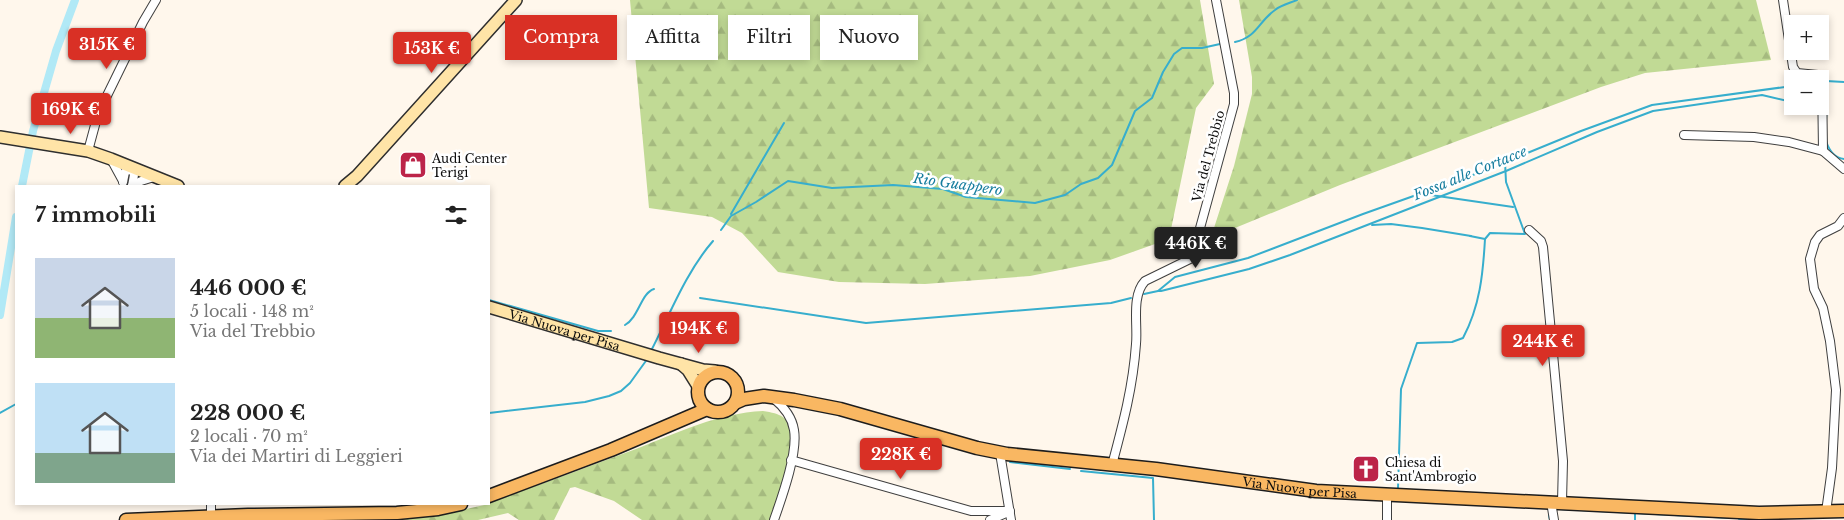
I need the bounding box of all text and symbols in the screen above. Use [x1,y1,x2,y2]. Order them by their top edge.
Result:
chip: Compra [505,15,617,60]
chip: Affitta [627,15,718,60]
chip: Filtri [728,15,810,60]
chip: Nuovo [820,15,918,60]
map controls [1784,15,1829,115]
button: + [1784,15,1829,60]
pin: 315K € [66,28,148,70]
pin: 153K € [391,32,473,74]
text: 315K € [79,34,135,54]
text: 153K € [404,38,460,58]
button: − [1784,70,1829,115]
pin: 169K € [30,92,112,135]
text: 169K € [42,99,100,119]
street label: Via del Trebbio [1188,108,1227,204]
water label: Fossa alle Cortacce [1410,142,1530,204]
shop icon: Audi Center Terigi [398,150,428,180]
place label: Audi Center Terigi [431,151,507,180]
water label: Rio Guappero [911,169,1004,199]
icon: filters [442,201,470,229]
text: 7 immobili [35,202,156,228]
pin: 446K € [1155,226,1237,269]
text: 446K € [1165,233,1227,253]
text: 446 000 € [190,275,307,301]
icon: home [75,278,135,338]
text: 5 locali · 148 m² [190,301,314,321]
street label: Via Nuova per Pisa [506,306,622,354]
pin: 194K € [658,312,740,354]
text: 194K € [670,318,728,338]
text: Via del Trebbio [190,321,316,341]
pin: 244K € [1502,324,1584,367]
text: 244K € [1513,331,1573,351]
text: 228 000 € [190,400,305,426]
icon: home [75,403,135,463]
text: 2 locali · 70 m² [190,426,308,446]
pin: 228K € [860,438,942,480]
text: 228K € [871,444,931,464]
text: Via dei Martiri di Leggieri [190,446,403,466]
church icon: Chiesa di Sant'Ambrogio [1351,454,1381,484]
place label: Chiesa di Sant'Ambrogio [1385,455,1477,484]
street label: Via Nuova per Pisa [1241,473,1358,501]

